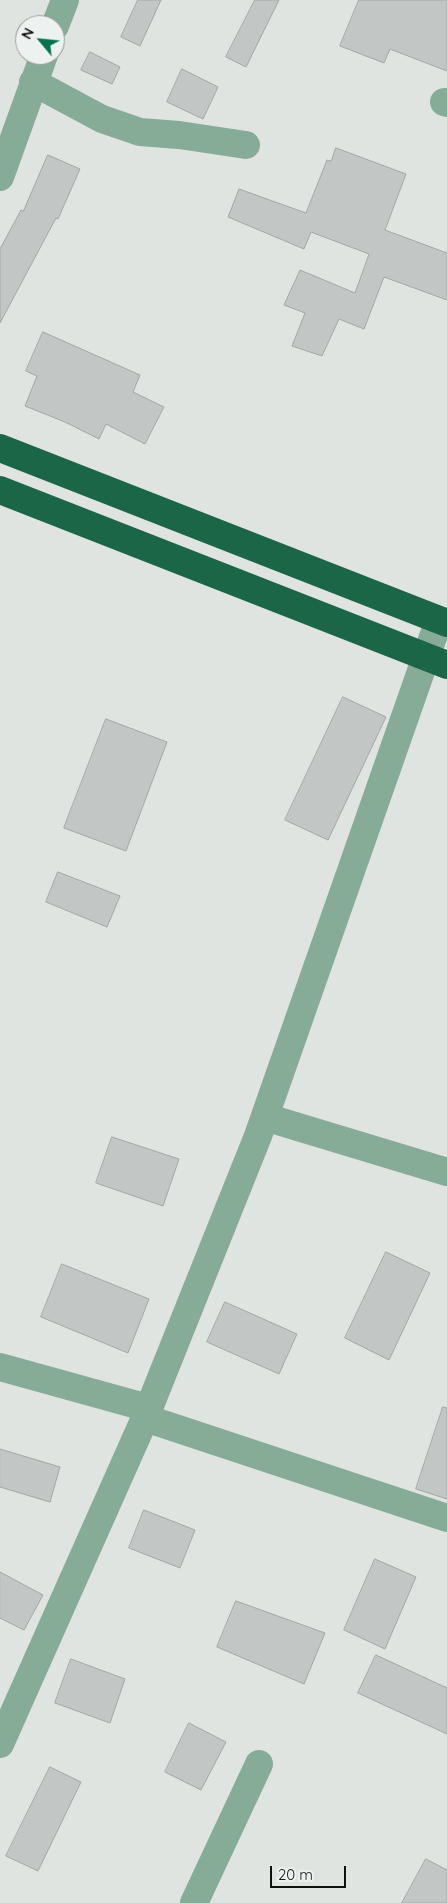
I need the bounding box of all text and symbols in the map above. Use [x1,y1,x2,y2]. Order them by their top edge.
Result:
north arrow [15,15,65,65]
text: N [17,25,38,42]
scale bar [272,1856,348,1888]
text: 20 m [278,1865,313,1884]

